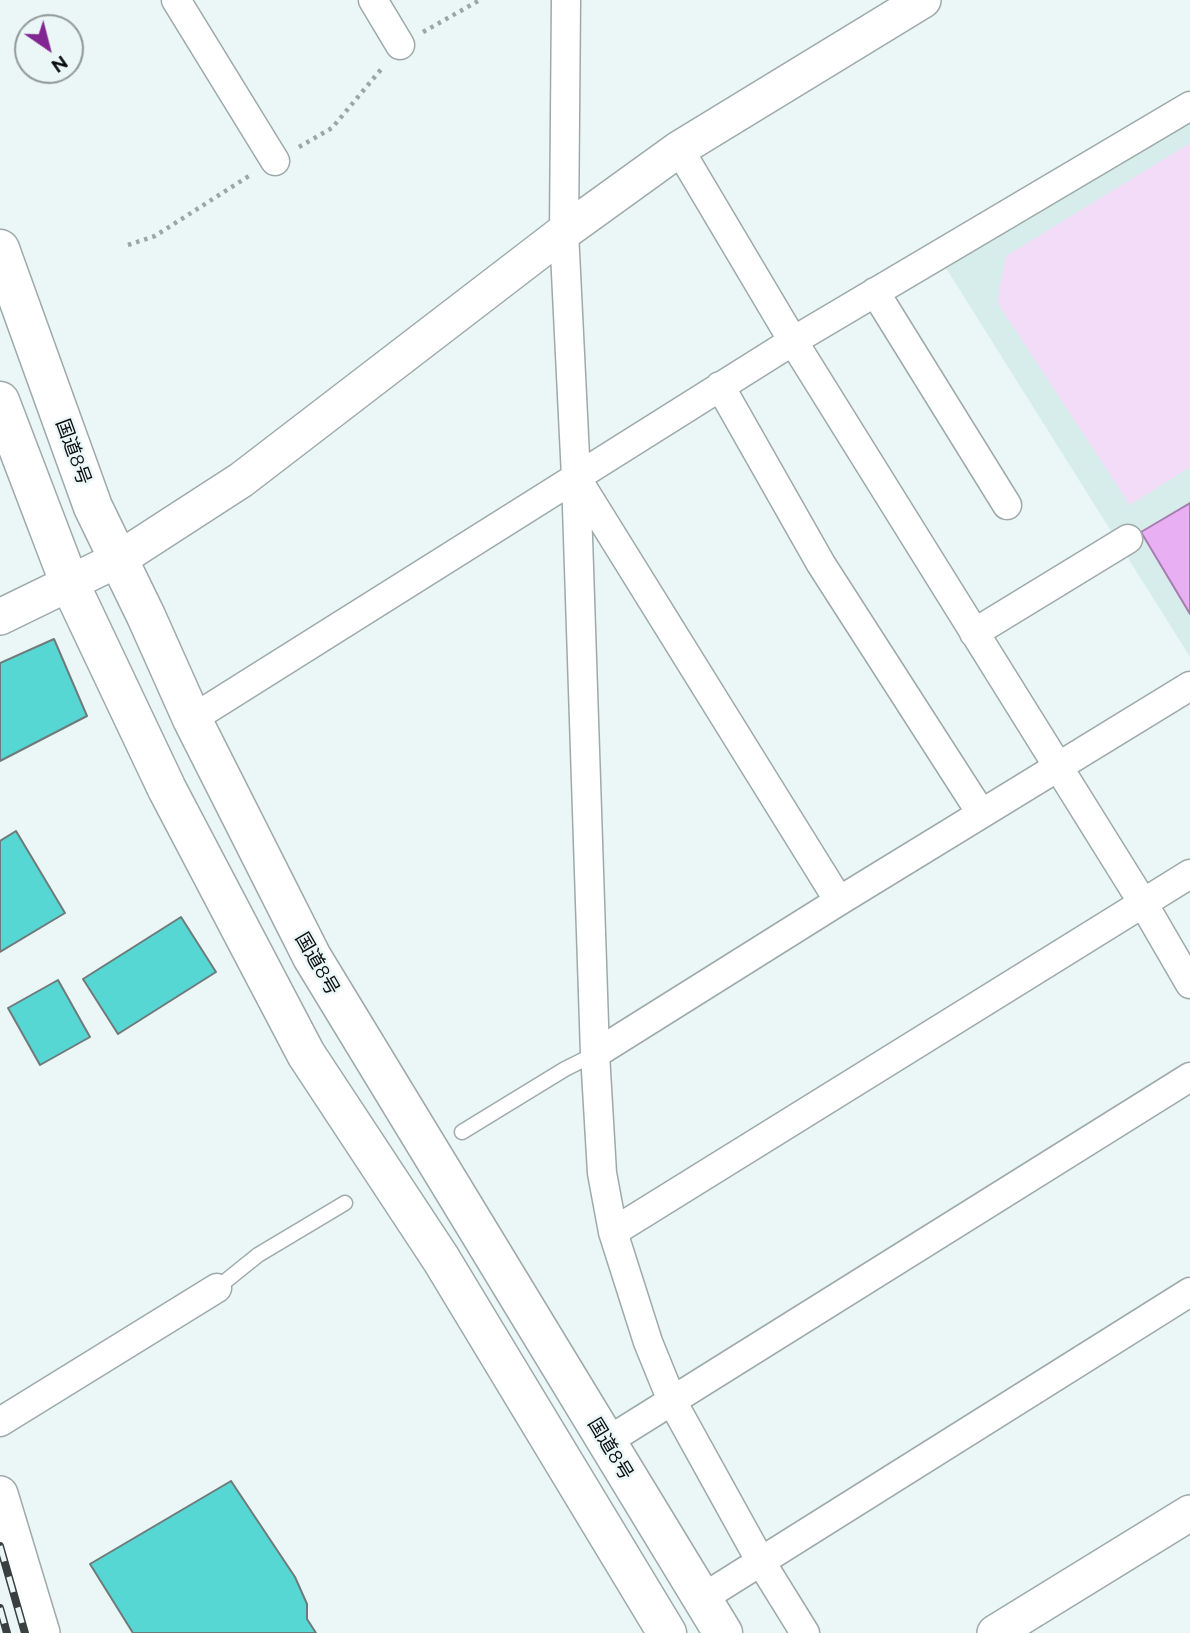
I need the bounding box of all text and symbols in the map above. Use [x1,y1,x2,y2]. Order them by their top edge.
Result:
north arrow [14,14,84,84]
text: N [48,51,72,78]
street label: 国道8号 [51,416,95,488]
street label: 国道8号 [290,929,344,999]
street label: 国道8号 [583,1414,637,1484]

